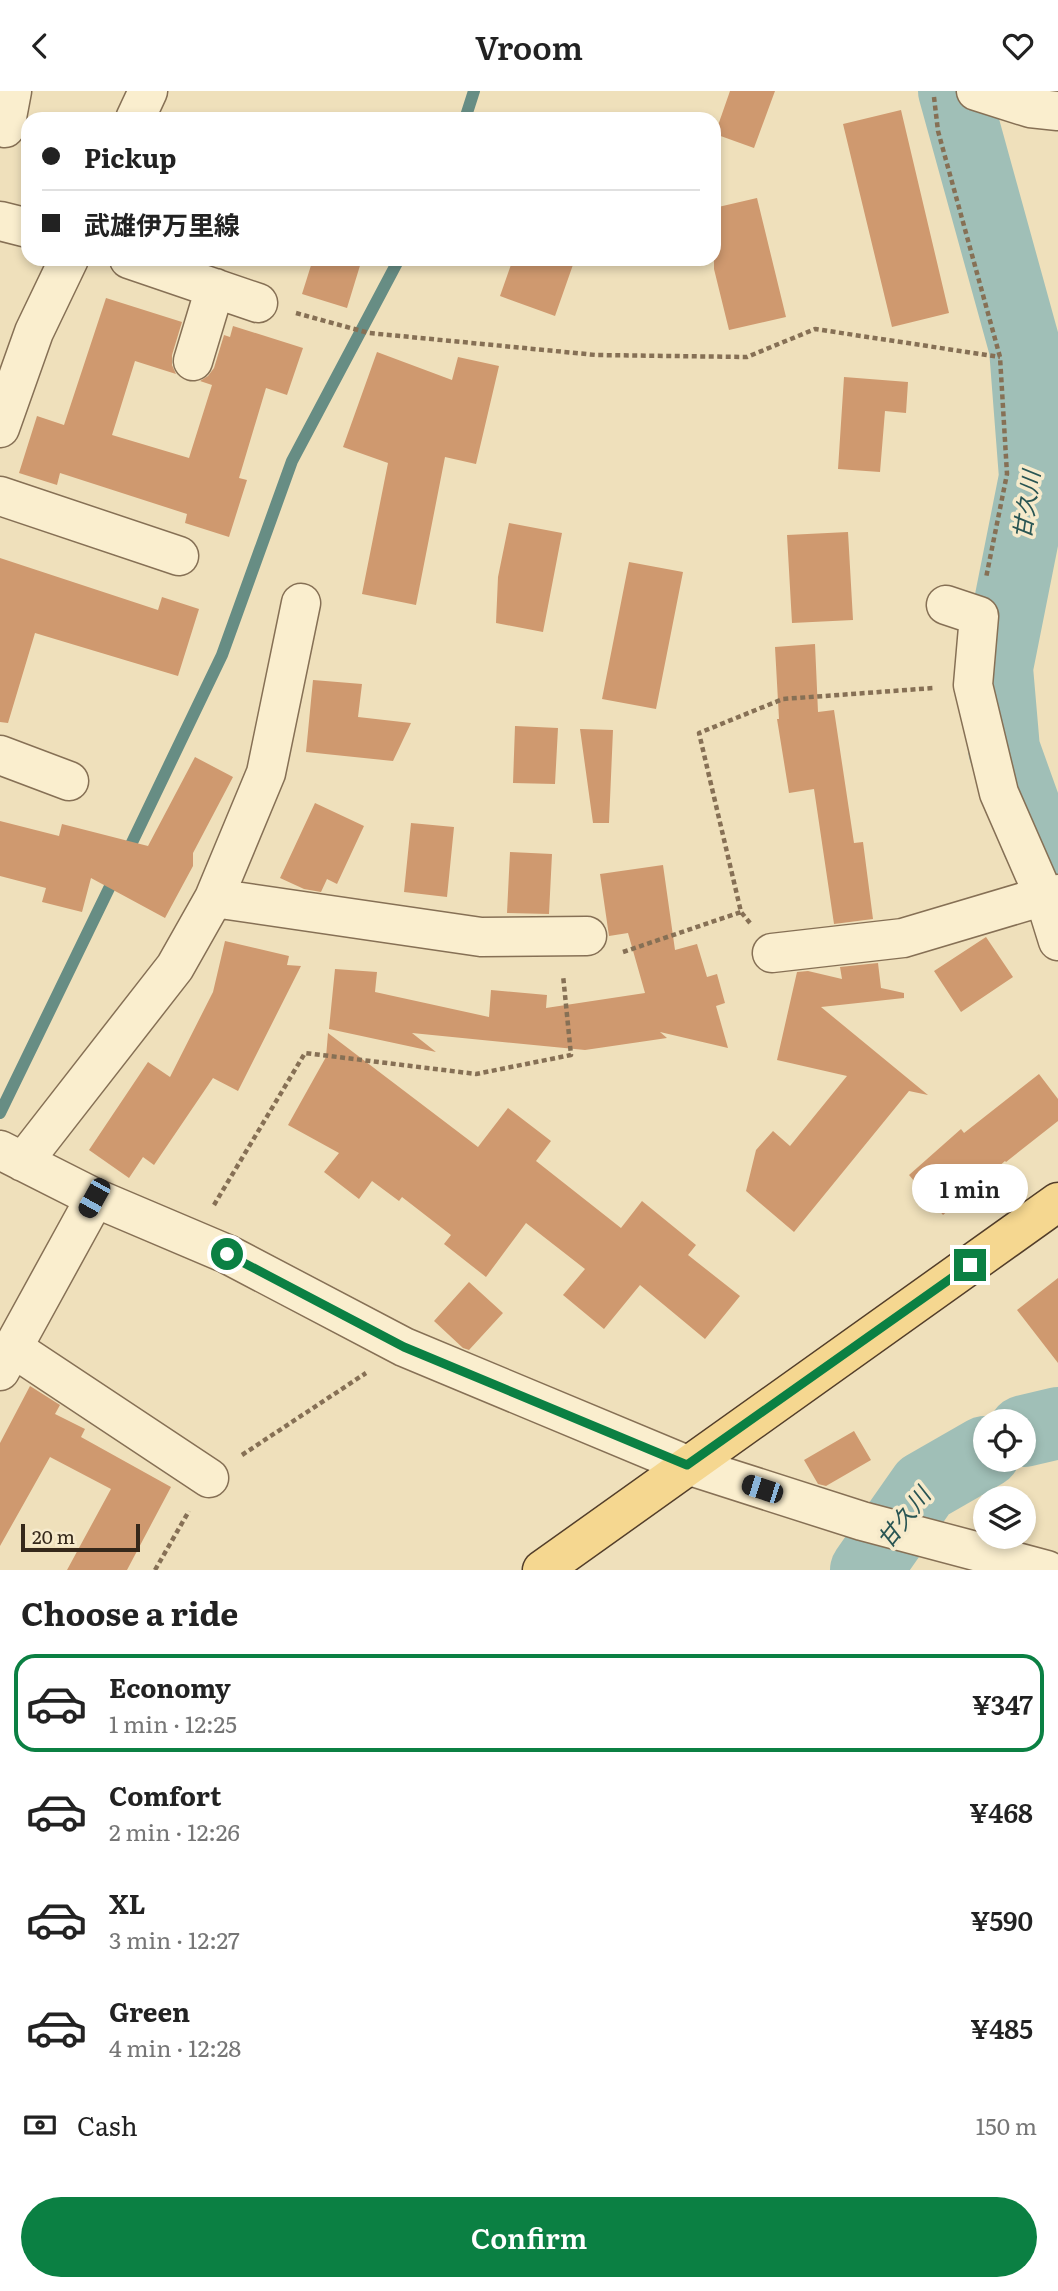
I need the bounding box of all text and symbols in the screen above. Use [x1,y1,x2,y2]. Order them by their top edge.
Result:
text: Vroom [475,22,583,70]
icon: back [21,27,59,65]
icon: heart [999,27,1037,65]
text: Pickup [84,137,176,176]
text: 武雄伊万里線 [84,204,240,243]
water label: 甘久川 [1003,465,1047,541]
callout: 1 min [912,1163,1028,1213]
text: 1 min [940,1171,1000,1205]
car [75,1175,114,1221]
route start [211,1238,243,1270]
route end [954,1249,986,1281]
map controls [973,1409,1036,1549]
button: locate [973,1409,1036,1472]
car [739,1473,786,1505]
water label: 甘久川 [868,1477,939,1554]
button: layers [973,1486,1036,1549]
scale bar [21,1521,140,1553]
text: 20 m [32,1522,75,1550]
text: Choose a ride [21,1588,238,1636]
text: Economy [109,1667,231,1706]
icon: car [25,1672,88,1735]
text: ¥347 [972,1684,1033,1723]
text: 1 min · 12:25 [109,1706,237,1740]
text: Comfort [109,1775,221,1814]
icon: car [25,1780,88,1843]
text: ¥468 [969,1792,1033,1831]
text: 2 min · 12:26 [109,1814,240,1848]
text: XL [109,1883,146,1922]
icon: car [25,1888,88,1951]
text: ¥590 [970,1900,1033,1939]
text: 3 min · 12:27 [109,1922,240,1956]
text: Green [109,1991,190,2030]
icon: car [25,1996,88,2059]
text: ¥485 [970,2008,1033,2047]
text: 4 min · 12:28 [109,2030,241,2064]
text: Cash [77,2105,138,2144]
icon: cash [21,2106,59,2144]
text: 150 m [976,2108,1037,2142]
button: Confirm [21,2197,1037,2277]

